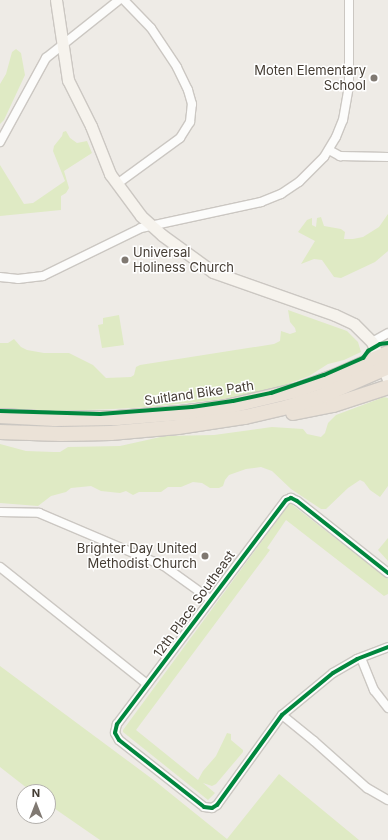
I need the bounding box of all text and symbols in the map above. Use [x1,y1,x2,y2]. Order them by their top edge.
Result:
place label: Moten Elementary School [254,63,366,94]
marker: Moten Elementary School [369,73,379,83]
place label: Universal Holiness Church [133,245,234,276]
marker: Universal Holiness Church [120,255,130,265]
street label: Suitland Bike Path [143,378,255,408]
place label: Brighter Day United Methodist Church [77,541,197,572]
street label: 12th Place Southeast [150,548,238,660]
marker: Brighter Day United Methodist Church [200,551,210,561]
north arrow [16,784,56,824]
text: N [32,786,40,800]

